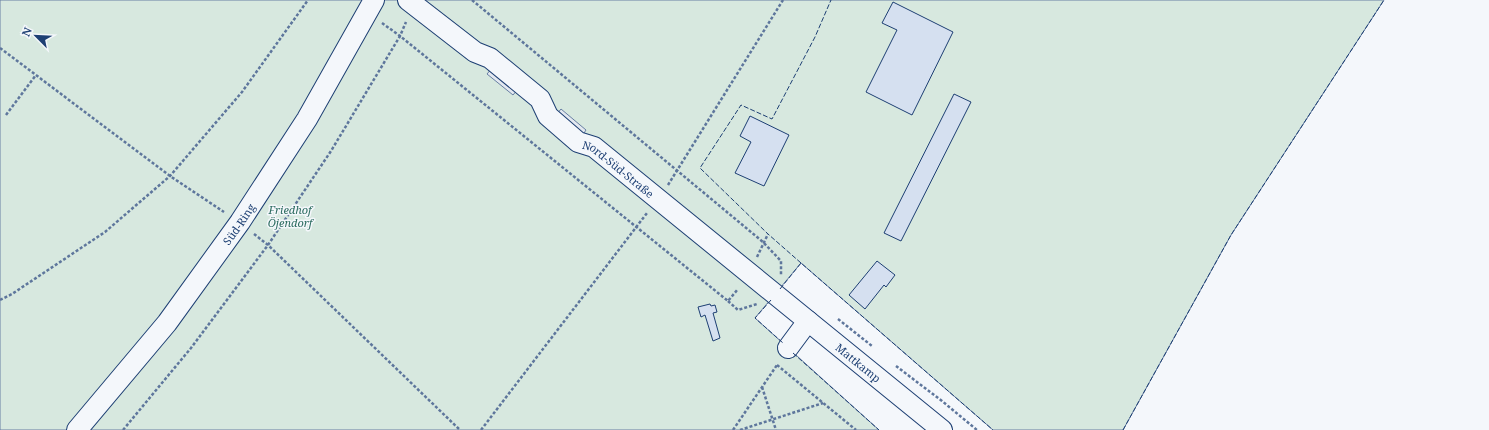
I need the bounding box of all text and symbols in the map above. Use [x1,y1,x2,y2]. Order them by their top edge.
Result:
north arrow [16,16,56,56]
text: N [18,24,35,39]
street label: Nord-Süd-Straße [581,136,658,201]
street label: Süd-Ring [219,200,258,247]
park label: Friedhof Öjendorf [267,202,315,230]
street label: Mattkamp [833,339,885,385]

